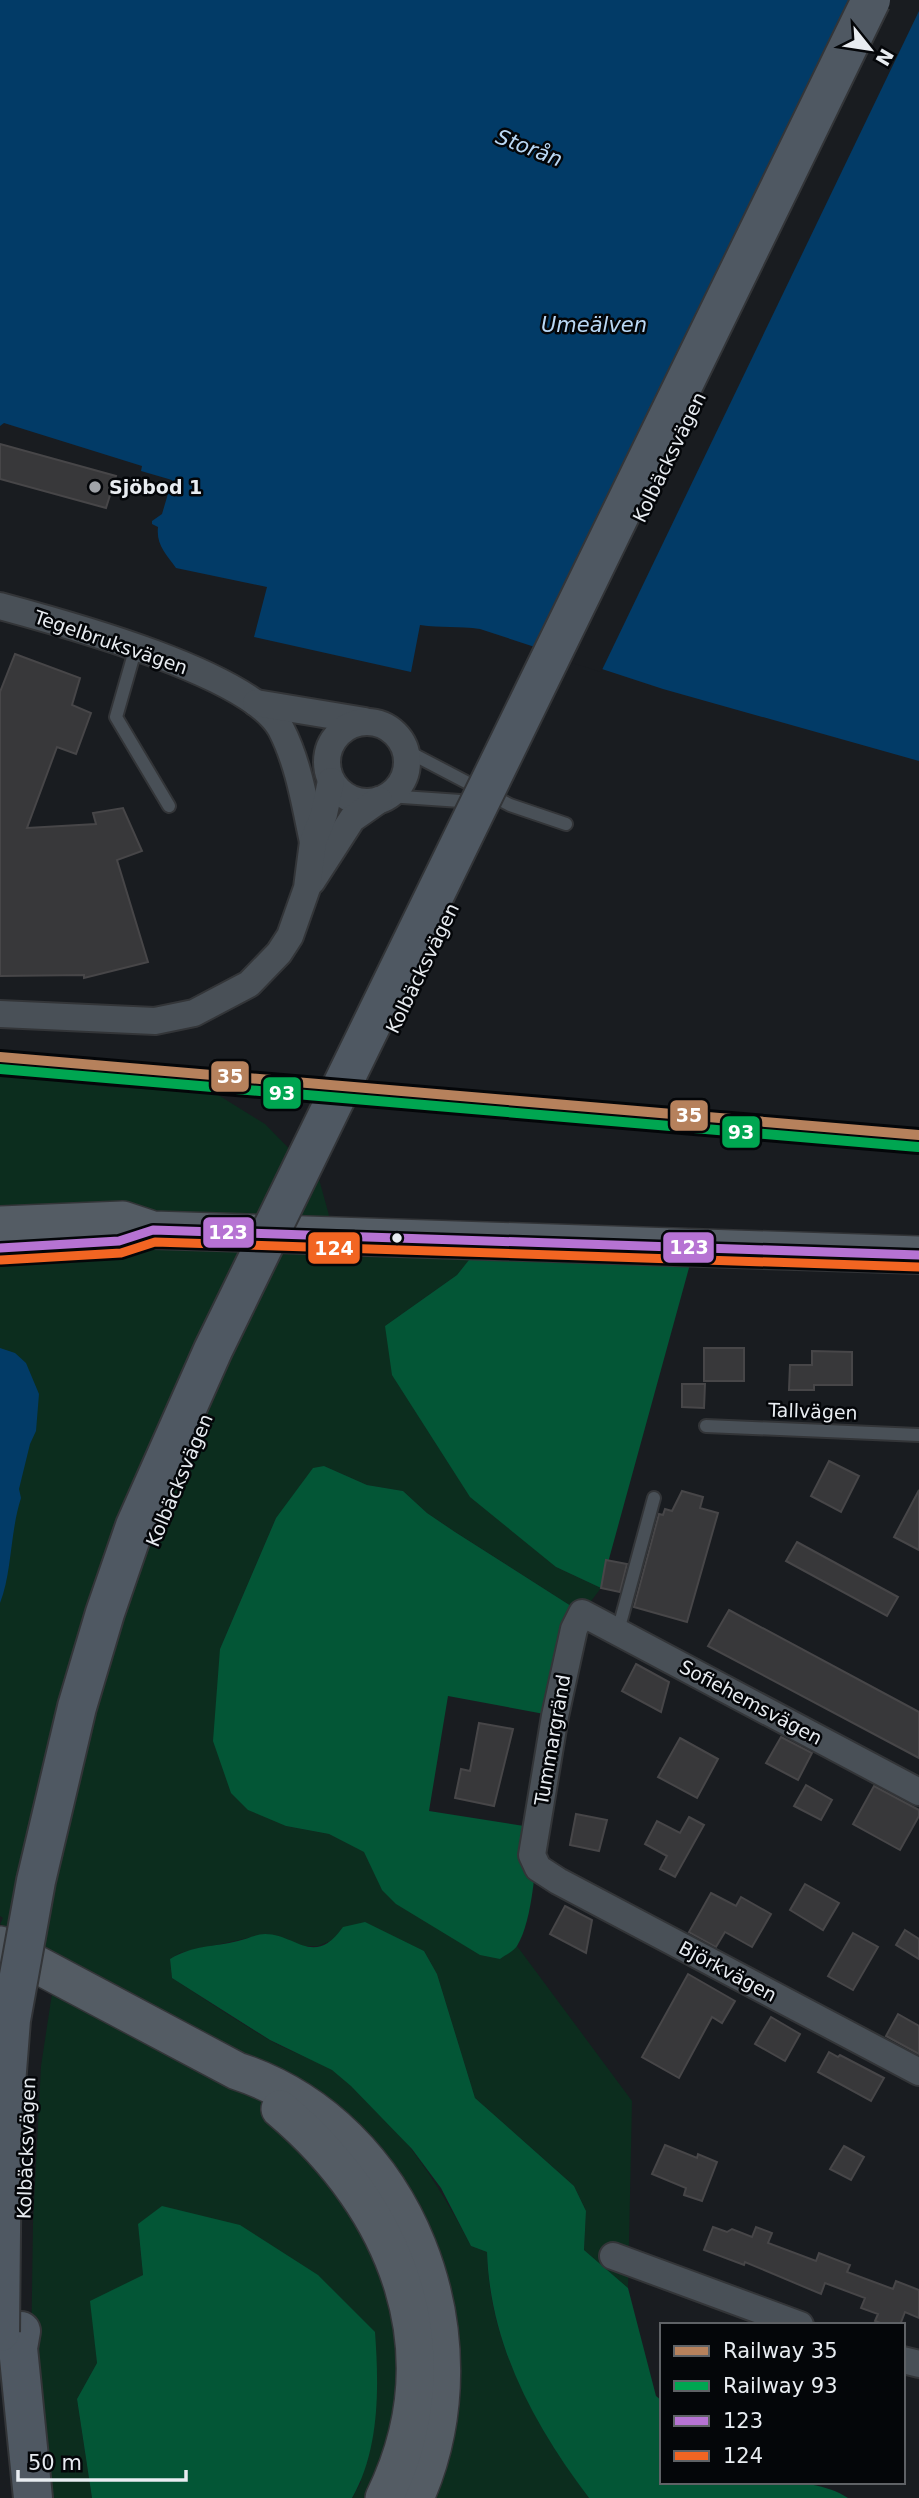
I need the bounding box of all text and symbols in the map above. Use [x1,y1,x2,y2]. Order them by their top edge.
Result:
north arrow [835,14,905,84]
text: N [871,45,898,70]
water label: Storån [492,123,566,172]
water label: Umeälven [541,313,647,337]
street label: Kolbäcksvägen [628,388,710,526]
place label: Sjöbod 1 [109,476,202,498]
marker: Sjöbod 1 [87,479,103,495]
street label: Tegelbruksvägen [31,605,191,679]
street label: Kolbäcksvägen [381,899,463,1037]
line badge: 35 [210,1060,250,1093]
text: 35 [217,1065,243,1087]
line badge: 93 [262,1076,302,1110]
text: 93 [269,1082,295,1104]
line badge: 35 [669,1099,709,1132]
text: 35 [676,1104,702,1126]
line badge: 93 [721,1115,761,1149]
text: 93 [728,1121,754,1143]
line badge: 123 [202,1216,255,1249]
text: 123 [208,1221,248,1243]
line badge: 124 [307,1231,361,1265]
unlabelled marker [390,1231,404,1245]
line badge: 123 [662,1231,715,1264]
text: 123 [669,1236,709,1258]
text: 124 [314,1237,354,1259]
street label: Tallvägen [767,1398,858,1424]
street label: Kolbäcksvägen [141,1410,217,1550]
street label: Sofiehemsvägen [676,1655,826,1749]
street label: Tummargränd [529,1673,574,1808]
street label: Björkvägen [675,1936,781,2006]
street label: Kolbäcksvägen [13,2077,39,2219]
legend [660,2323,905,2484]
text: Railway 35 [723,2339,838,2363]
text: Railway 93 [723,2374,838,2398]
text: 123 [723,2409,763,2433]
scale bar [18,2438,186,2482]
text: 124 [723,2444,763,2468]
text: 50 m [28,2451,82,2475]

